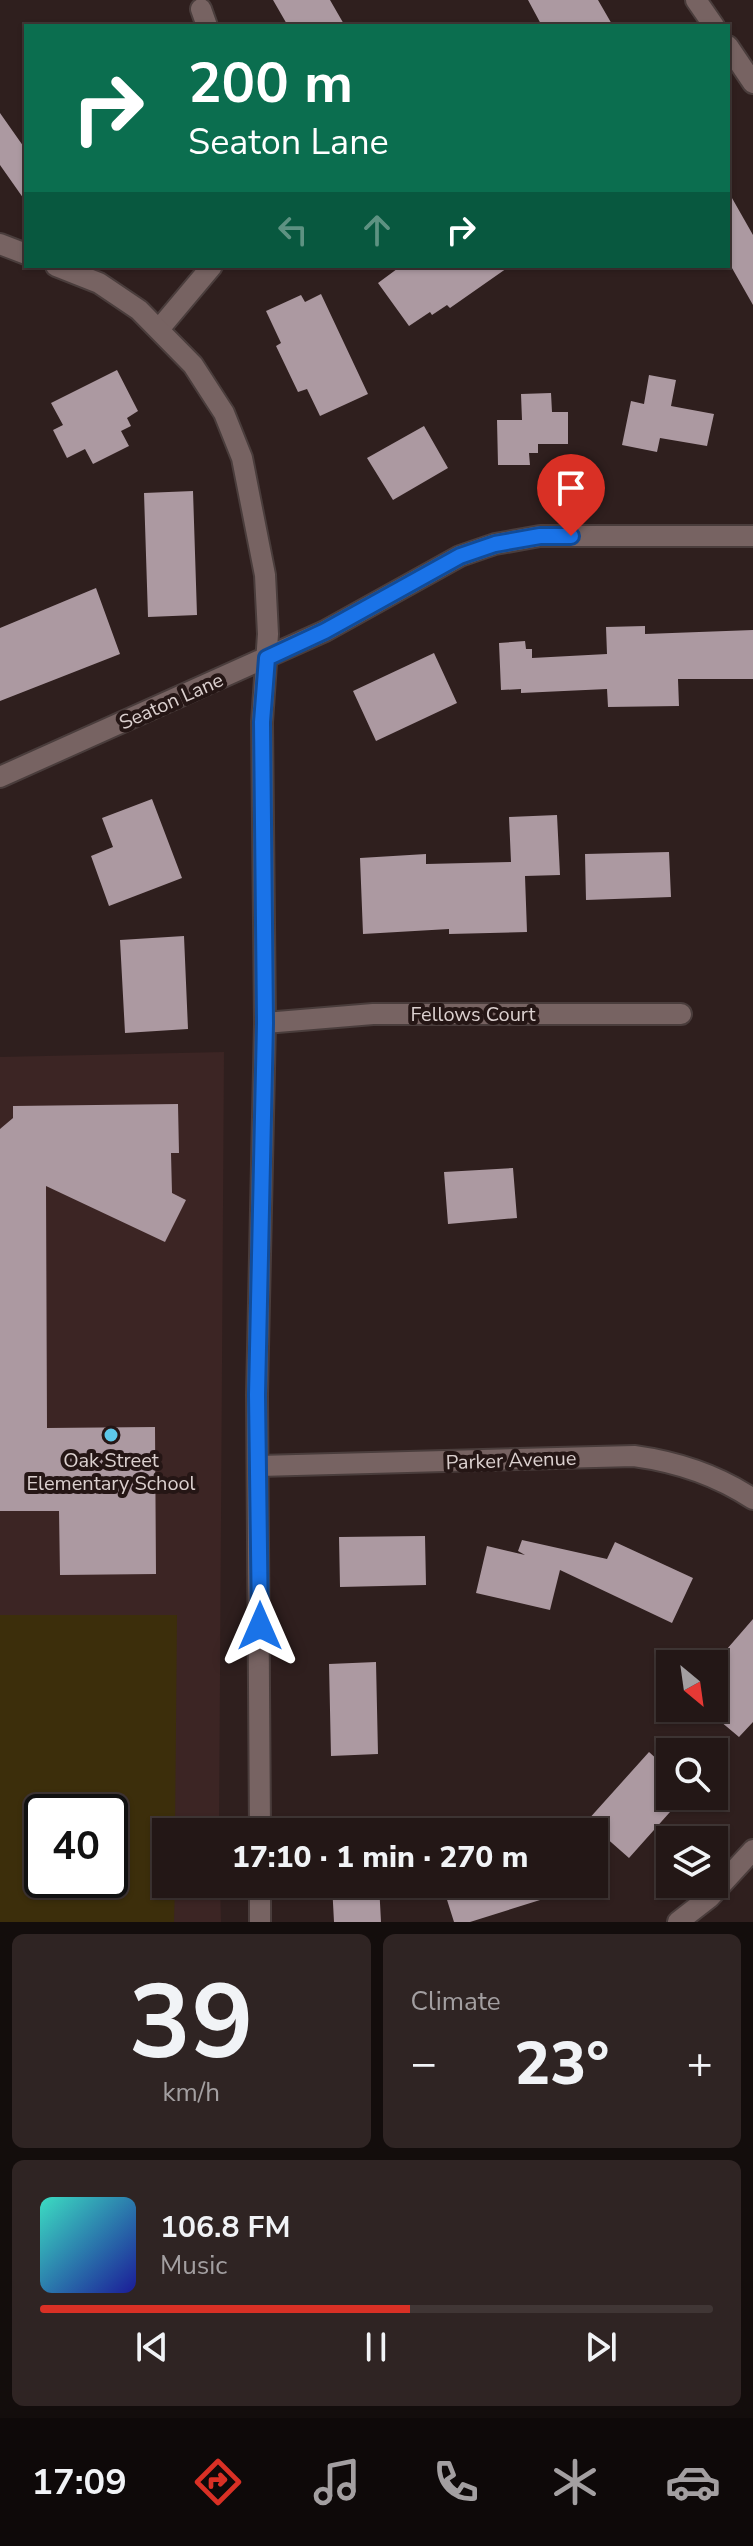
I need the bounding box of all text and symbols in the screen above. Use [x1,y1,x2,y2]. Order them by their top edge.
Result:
text: 200 m [188,45,353,122]
icon: right [56,56,160,160]
text: Seaton Lane [188,118,389,167]
icon: left [271,208,315,252]
icon: ahead [355,208,399,252]
icon: right [439,208,483,252]
pin [537,454,605,536]
icon: arrive [549,466,593,510]
street label: Seaton Lane [115,666,228,736]
street label: Fellows Court [410,1001,537,1028]
marker: Oak Street Elementary School [102,1426,120,1444]
street label: Parker Avenue [445,1445,577,1476]
place label: Oak Street Elementary School [26,1447,196,1497]
position arrow [218,1584,302,1668]
north arrow [656,1650,728,1722]
map controls [656,1650,728,1898]
button: search [656,1738,728,1810]
speed limit sign: 40 [24,1794,128,1898]
button: layers [656,1826,728,1898]
text: 17:10 · 1 min · 270 m [232,1837,528,1878]
text: 39 [129,1952,254,2094]
text: Climate [411,1984,501,2019]
text: 23° [514,2023,609,2105]
text: − [411,2034,437,2094]
text: + [687,2034,713,2094]
text: km/h [163,2075,220,2110]
text: 106.8 FM [160,2207,290,2248]
text: Music [160,2248,227,2283]
icon: previous [130,2325,174,2369]
icon: pause [354,2325,398,2369]
icon: next [579,2325,623,2369]
icon: directions [190,2454,246,2510]
icon: music [309,2454,365,2510]
icon: phone [428,2454,484,2510]
icon: climate [547,2454,603,2510]
icon: car [665,2454,721,2510]
text: 17:09 [31,2458,127,2507]

